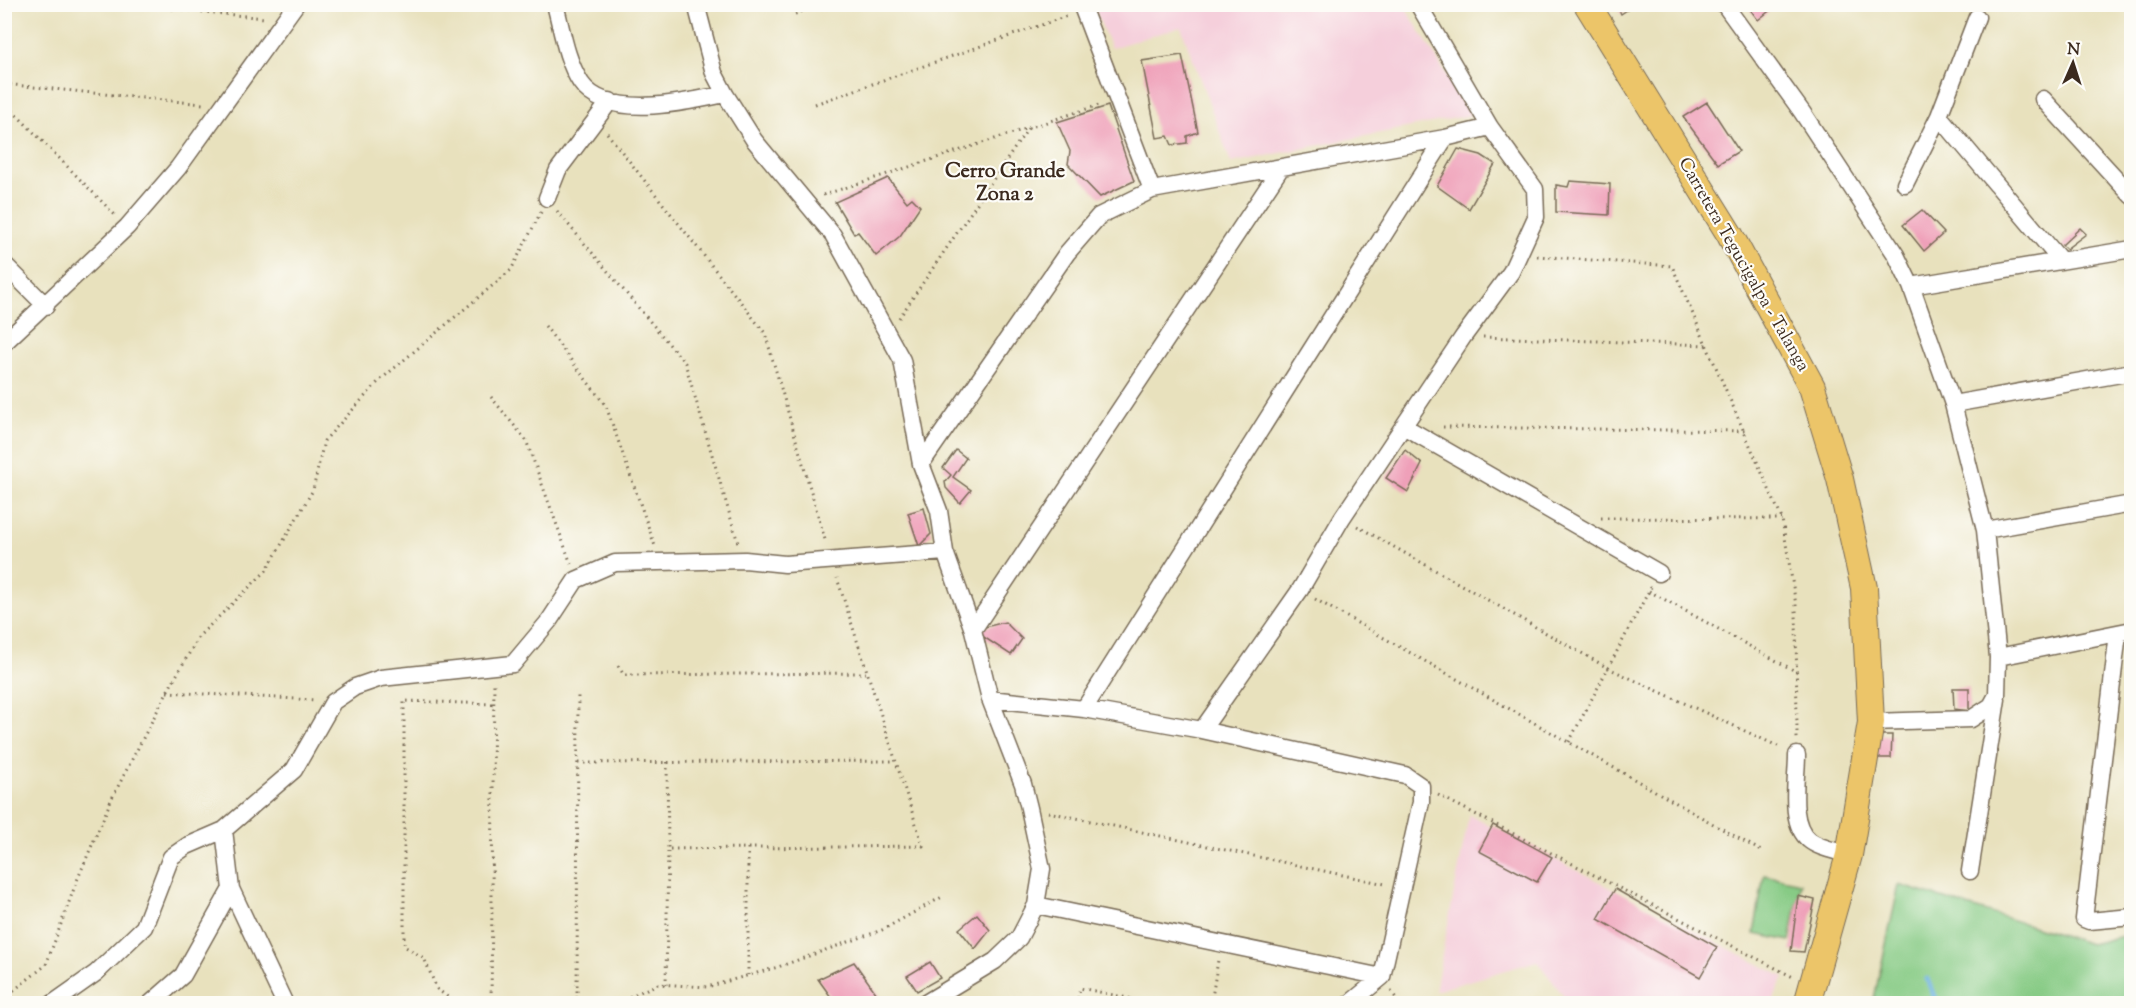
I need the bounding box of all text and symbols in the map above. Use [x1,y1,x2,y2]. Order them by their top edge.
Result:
north arrow [2043,33,2103,93]
text: N [2067,39,2081,62]
street label: Carretera Tegucigalpa - Talanga [1671,153,1815,377]
district label: Cerro Grande Zona 2 [945,158,1065,210]

